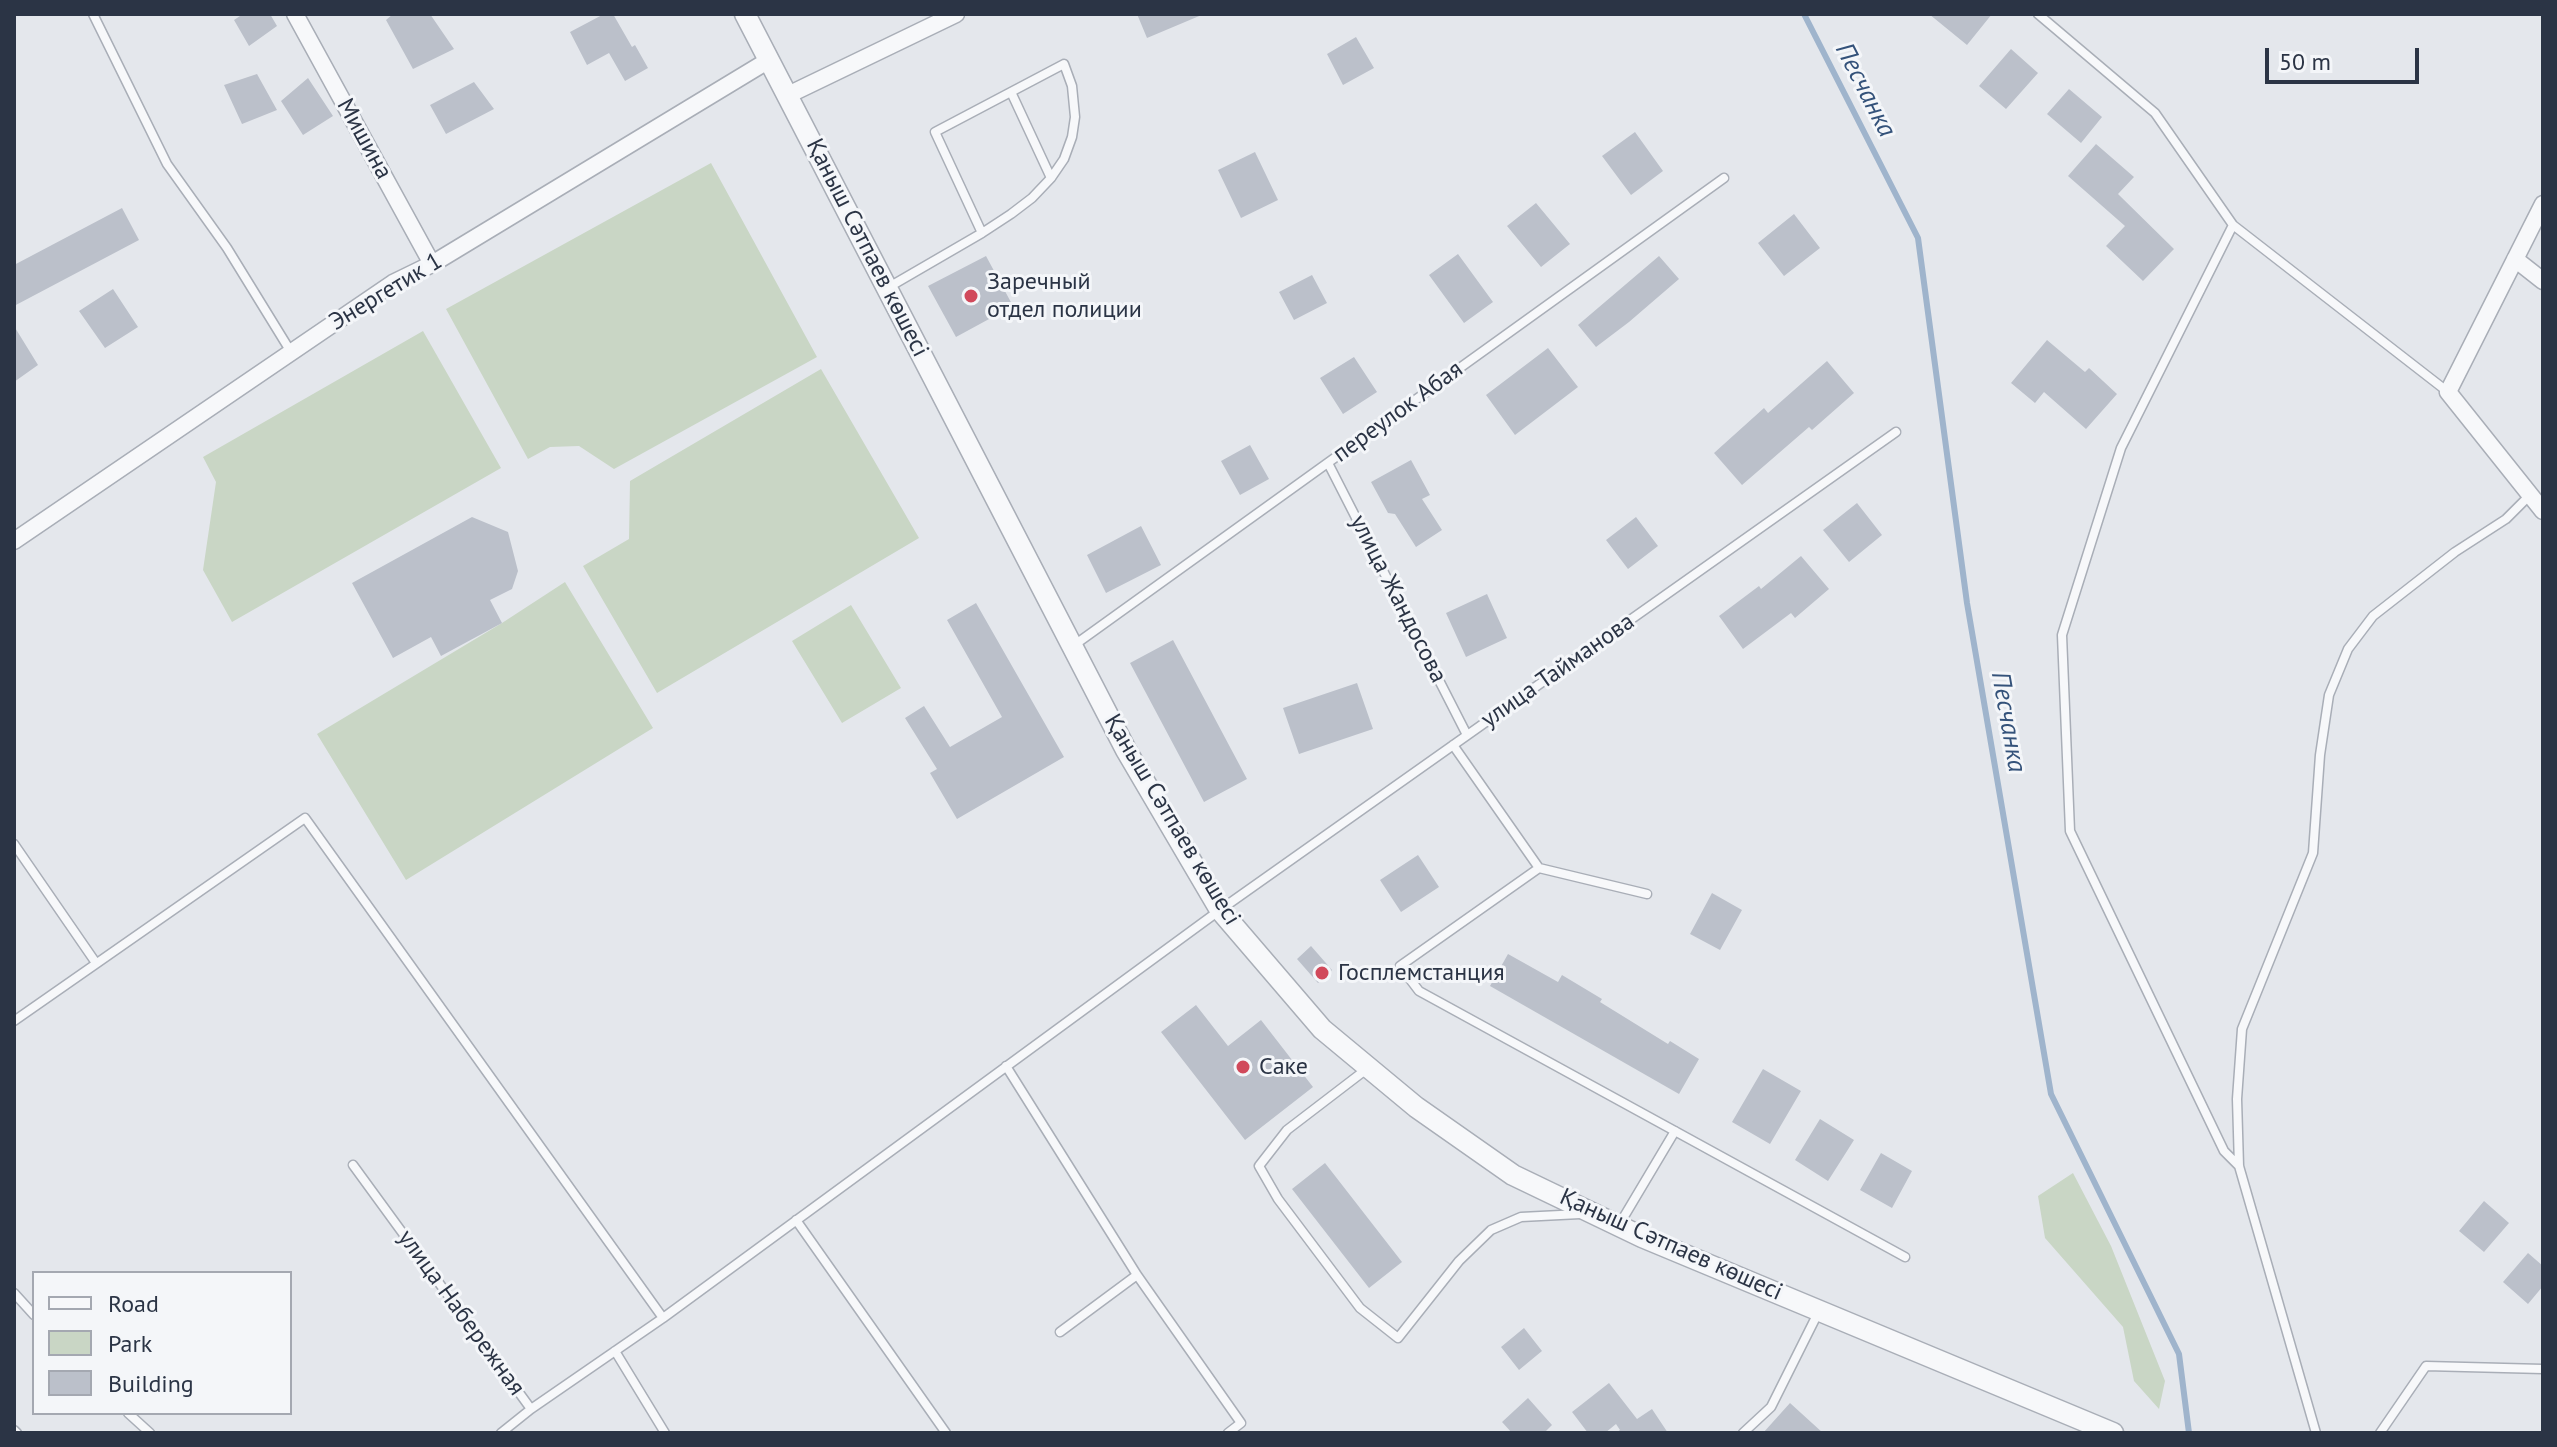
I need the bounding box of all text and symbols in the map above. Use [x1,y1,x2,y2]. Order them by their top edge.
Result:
scale bar [2269,32,2423,82]
water label: Песчанка [1828,38,1902,142]
text: 50 m [2279,46,2331,77]
street label: Мишина [330,94,398,184]
street label: Қаныш Сәтпаев көшесі [800,134,934,362]
street label: Энергетик 1 [324,247,448,337]
place label: Заречный отдел полиции [987,268,1142,324]
marker: Заречный отдел полиции [962,287,980,305]
street label: переулок Абая [1327,355,1469,469]
street label: улица Жандосова [1343,510,1453,688]
street label: улица Тайманова [1476,608,1640,734]
water label: Песчанка [1984,669,2032,775]
street label: Қаныш Сәтпаев көшесі [1098,709,1246,931]
place label: Госплемстанция [1338,959,1505,987]
marker: Госплемстанция [1313,964,1331,982]
place label: Саке [1259,1053,1308,1081]
marker: Саке [1234,1058,1252,1076]
street label: Қаныш Сәтпаев көшесі [1555,1183,1787,1307]
street label: улица Набережная [391,1225,531,1401]
legend [32,1271,292,1415]
text: Road [108,1288,159,1319]
text: Park [108,1328,152,1359]
text: Building [108,1368,194,1399]

